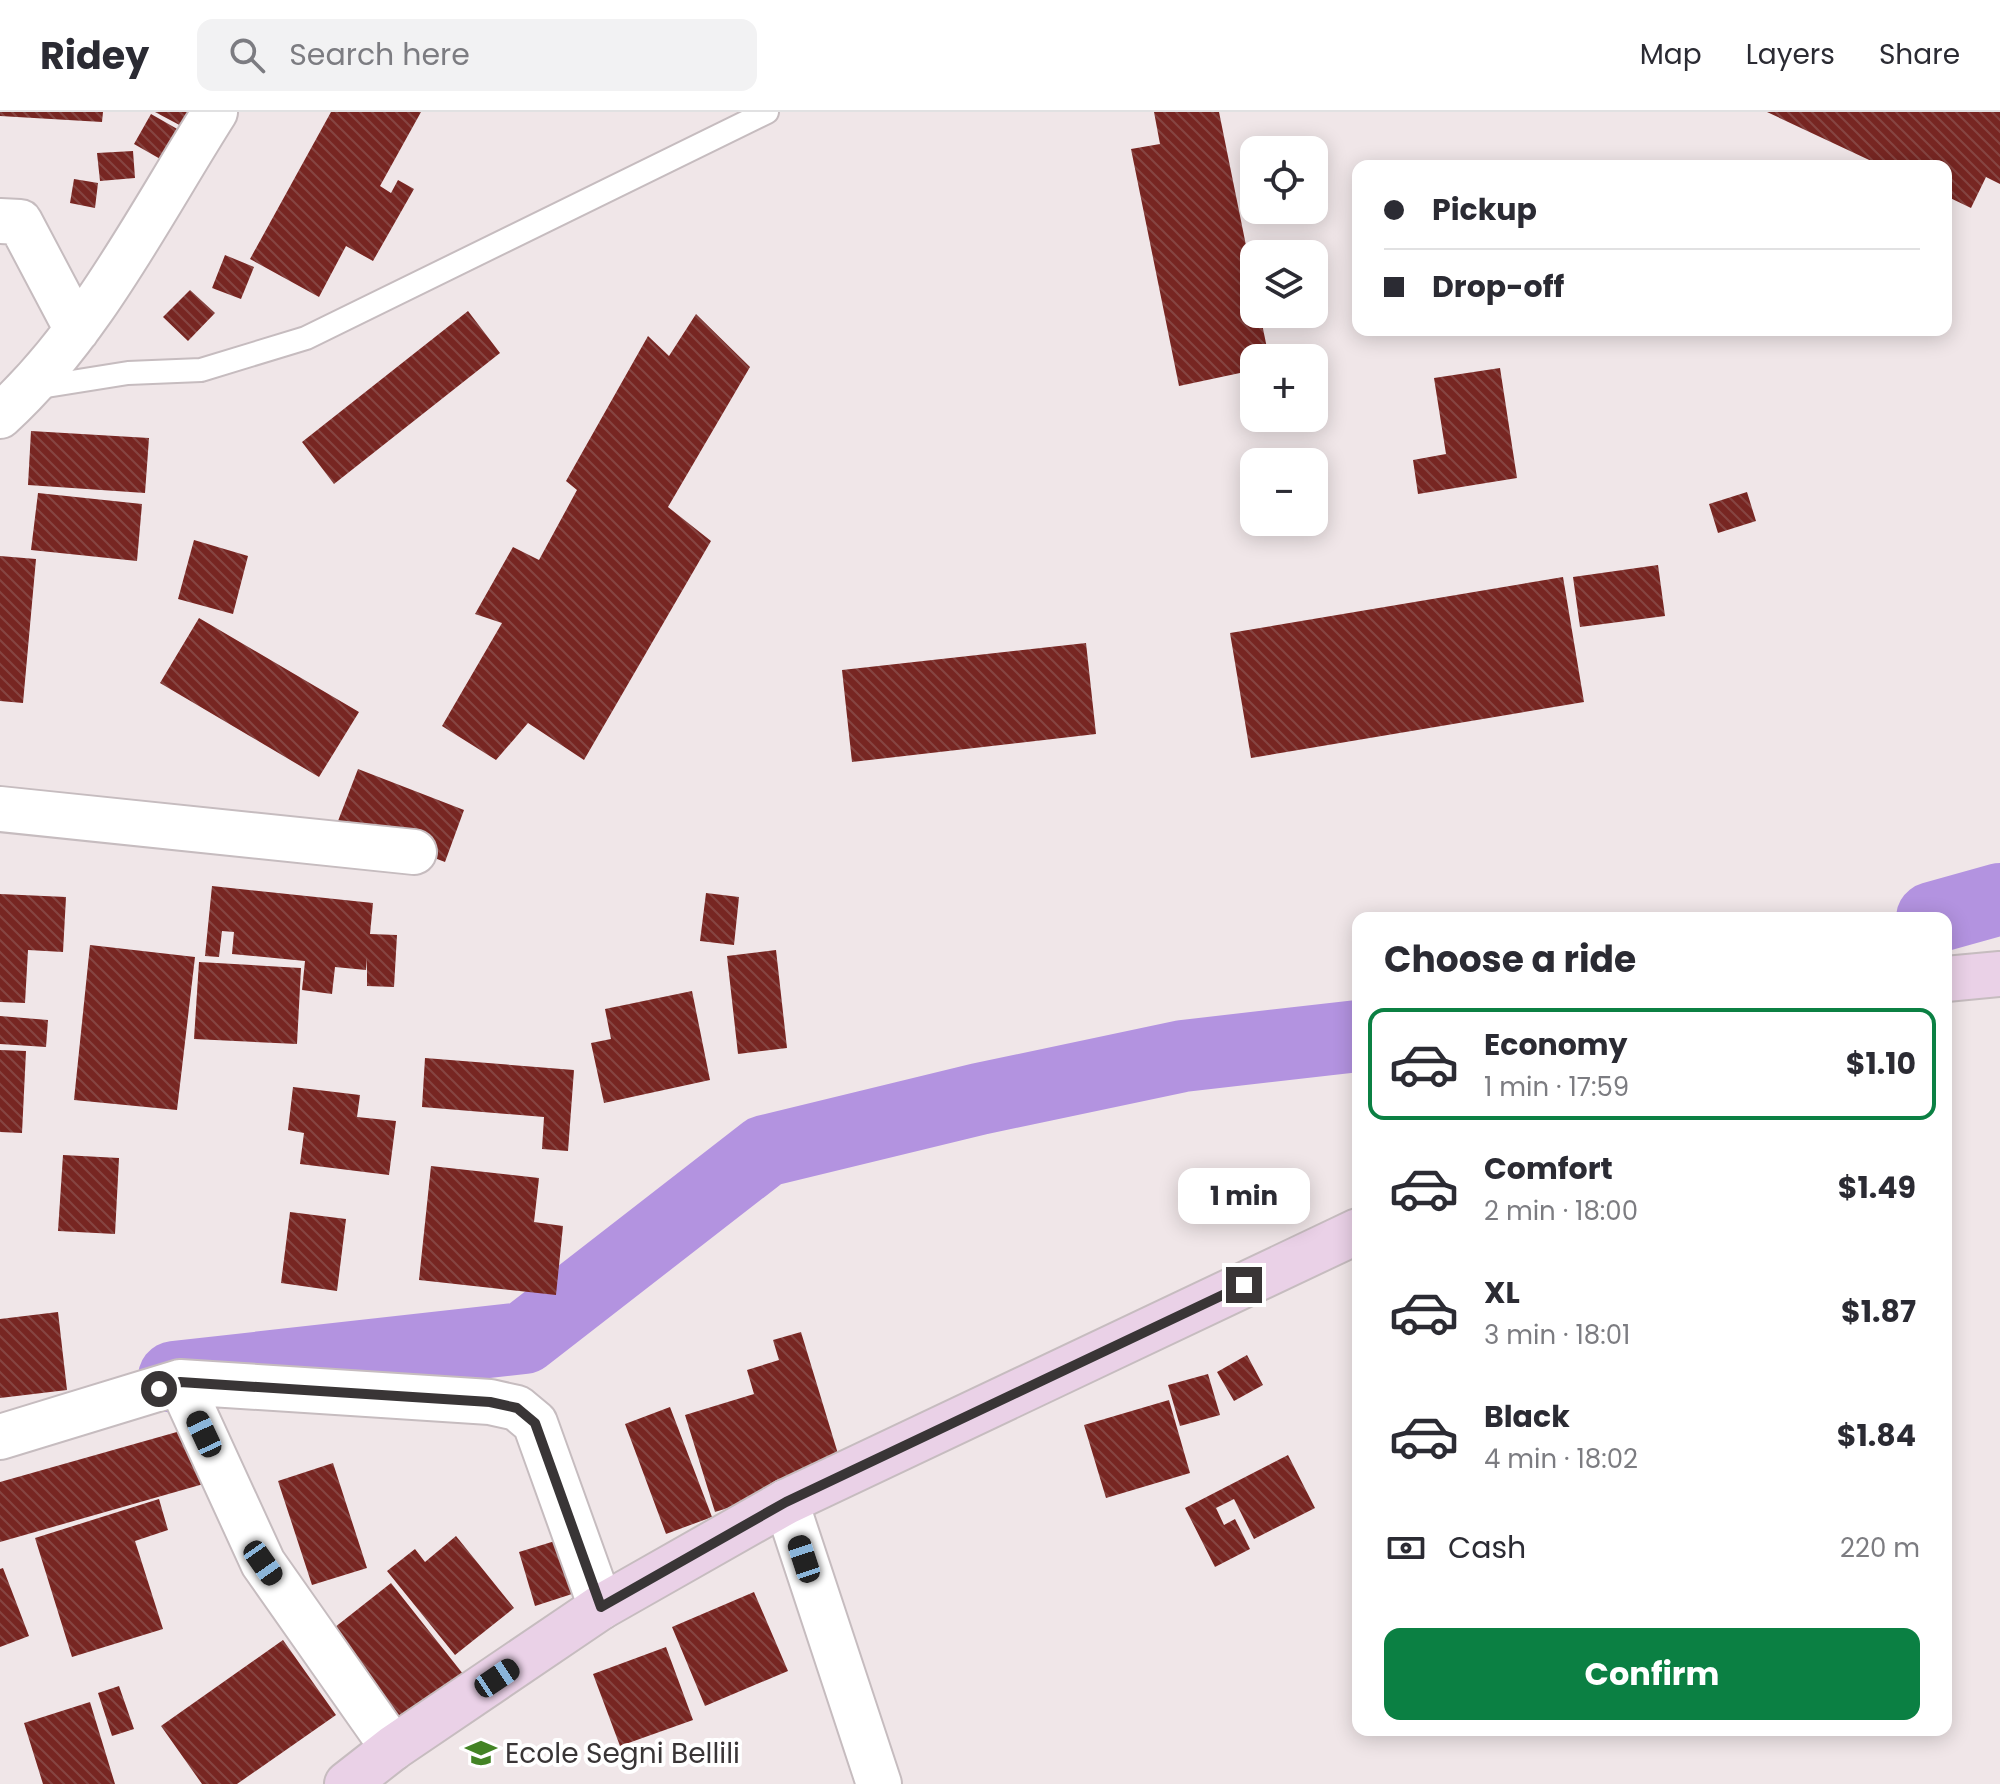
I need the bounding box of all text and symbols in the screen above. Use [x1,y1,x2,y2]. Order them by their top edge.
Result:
search box [197,19,757,91]
text: Ridey [40,29,149,82]
icon: search [225,33,269,77]
text: Search here [289,33,470,76]
text: Map [1640,35,1702,74]
text: Layers [1746,35,1835,74]
text: Share [1879,35,1960,74]
map controls [1240,136,1328,536]
button: locate [1240,136,1328,224]
text: Pickup [1432,188,1537,231]
button: layers [1240,240,1328,328]
text: Drop-off [1432,265,1564,308]
button: + [1240,344,1328,432]
button: − [1240,448,1328,536]
text: Choose a ride [1384,934,1636,985]
text: Economy [1484,1023,1628,1066]
icon: car [1388,1028,1460,1100]
text: $1.10 [1846,1042,1916,1085]
text: 1 min · 17:59 [1484,1069,1629,1105]
text: Comfort [1484,1147,1613,1190]
icon: car [1388,1152,1460,1224]
text: $1.49 [1838,1166,1916,1209]
callout: 1 min [1178,1169,1310,1225]
text: 1 min [1210,1178,1278,1214]
text: 2 min · 18:00 [1484,1193,1638,1229]
route end [1226,1267,1262,1303]
text: XL [1484,1271,1520,1314]
icon: car [1388,1276,1460,1348]
text: $1.87 [1841,1290,1916,1333]
text: 3 min · 18:01 [1484,1317,1630,1353]
route start [141,1371,177,1407]
text: Black [1484,1395,1570,1438]
icon: car [1388,1400,1460,1472]
car [183,1407,225,1461]
text: $1.84 [1837,1414,1916,1457]
text: 4 min · 18:02 [1484,1441,1638,1477]
icon: cash [1384,1526,1428,1570]
text: Cash [1448,1526,1526,1569]
text: 220 m [1840,1530,1920,1566]
car [785,1532,823,1586]
car [239,1536,287,1590]
button: Confirm [1384,1628,1920,1720]
car [470,1655,524,1701]
place label: Ecole Segni Bellili [505,1734,740,1773]
school or university icon: Ecole Segni Bellili [464,1736,498,1770]

